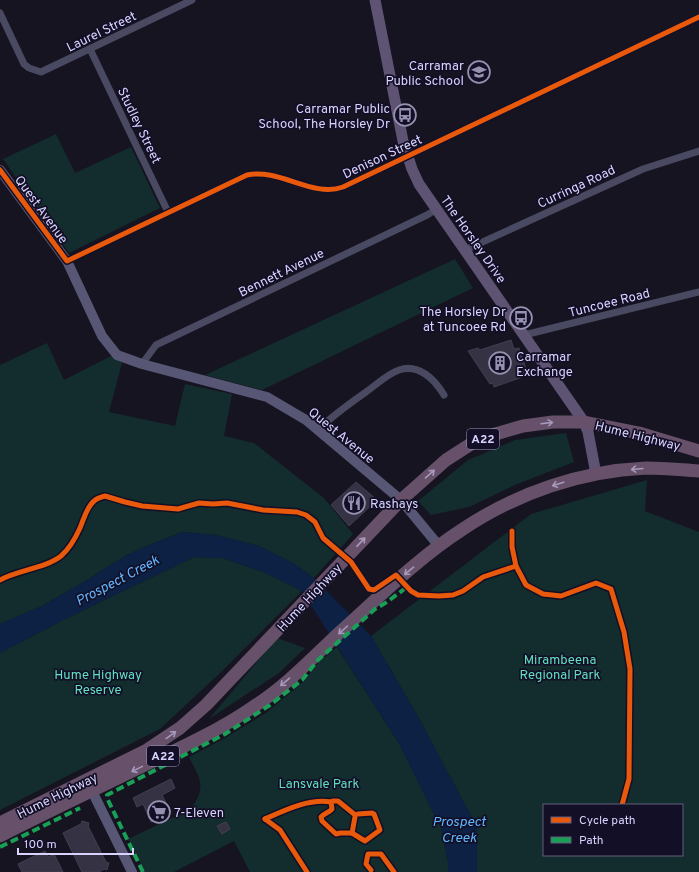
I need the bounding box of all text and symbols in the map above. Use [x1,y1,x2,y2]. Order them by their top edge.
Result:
street label: Laurel Street [64,9,139,57]
place label: Carramar Public School [385,59,464,90]
school or university icon: Carramar Public School [466,59,492,85]
street label: Studley Street [113,85,164,167]
place label: Carramar Public School, The Horsley Dr [258,102,390,133]
bus stop icon: Carramar Public School, The Horsley Dr [392,102,418,128]
street label: Denison Street [341,132,425,183]
street label: Curringa Road [535,163,618,213]
street label: Quest Avenue [10,173,71,247]
street label: The Horsley Drive [436,193,509,287]
street label: Bennett Avenue [236,246,327,301]
street label: Tuncoee Road [567,286,652,322]
place label: The Horsley Dr at Tuncoee Rd [419,305,506,336]
bus stop icon: The Horsley Dr at Tuncoee Rd [508,305,534,331]
building icon: Carramar Exchange [487,350,513,376]
place label: Carramar Exchange [516,350,573,381]
street label: Quest Avenue [304,405,377,468]
one-way arrow [540,419,553,427]
street label: Hume Highway [593,419,682,455]
road number: A22 [467,429,499,449]
one-way arrow [631,466,644,473]
one-way arrow [425,469,436,478]
one-way arrow [552,481,565,488]
restaurant icon: Rashays [341,490,367,516]
place label: Rashays [370,497,418,513]
one-way arrow [356,537,365,547]
water label: Prospect Creek [73,552,163,610]
street label: Hume Highway [275,561,346,636]
one-way arrow [404,567,415,576]
one-way arrow [337,626,348,635]
park label: Mirambeena Regional Park [520,653,601,684]
park label: Hume Highway Reserve [54,668,142,699]
one-way arrow [280,678,291,687]
one-way arrow [166,730,177,739]
road number: A22 [147,746,179,766]
one-way arrow [132,766,144,773]
street label: Hume Highway [15,770,101,823]
park label: Lansvale Park [279,777,360,793]
supermarket icon: 7-Eleven [146,799,172,825]
legend [543,804,683,856]
place label: 7-Eleven [174,806,224,822]
text: Cycle path [579,813,636,829]
water label: Prospect Creek [432,814,487,847]
scale bar [18,830,133,856]
text: Path [579,833,604,849]
text: 100 m [24,837,57,853]

